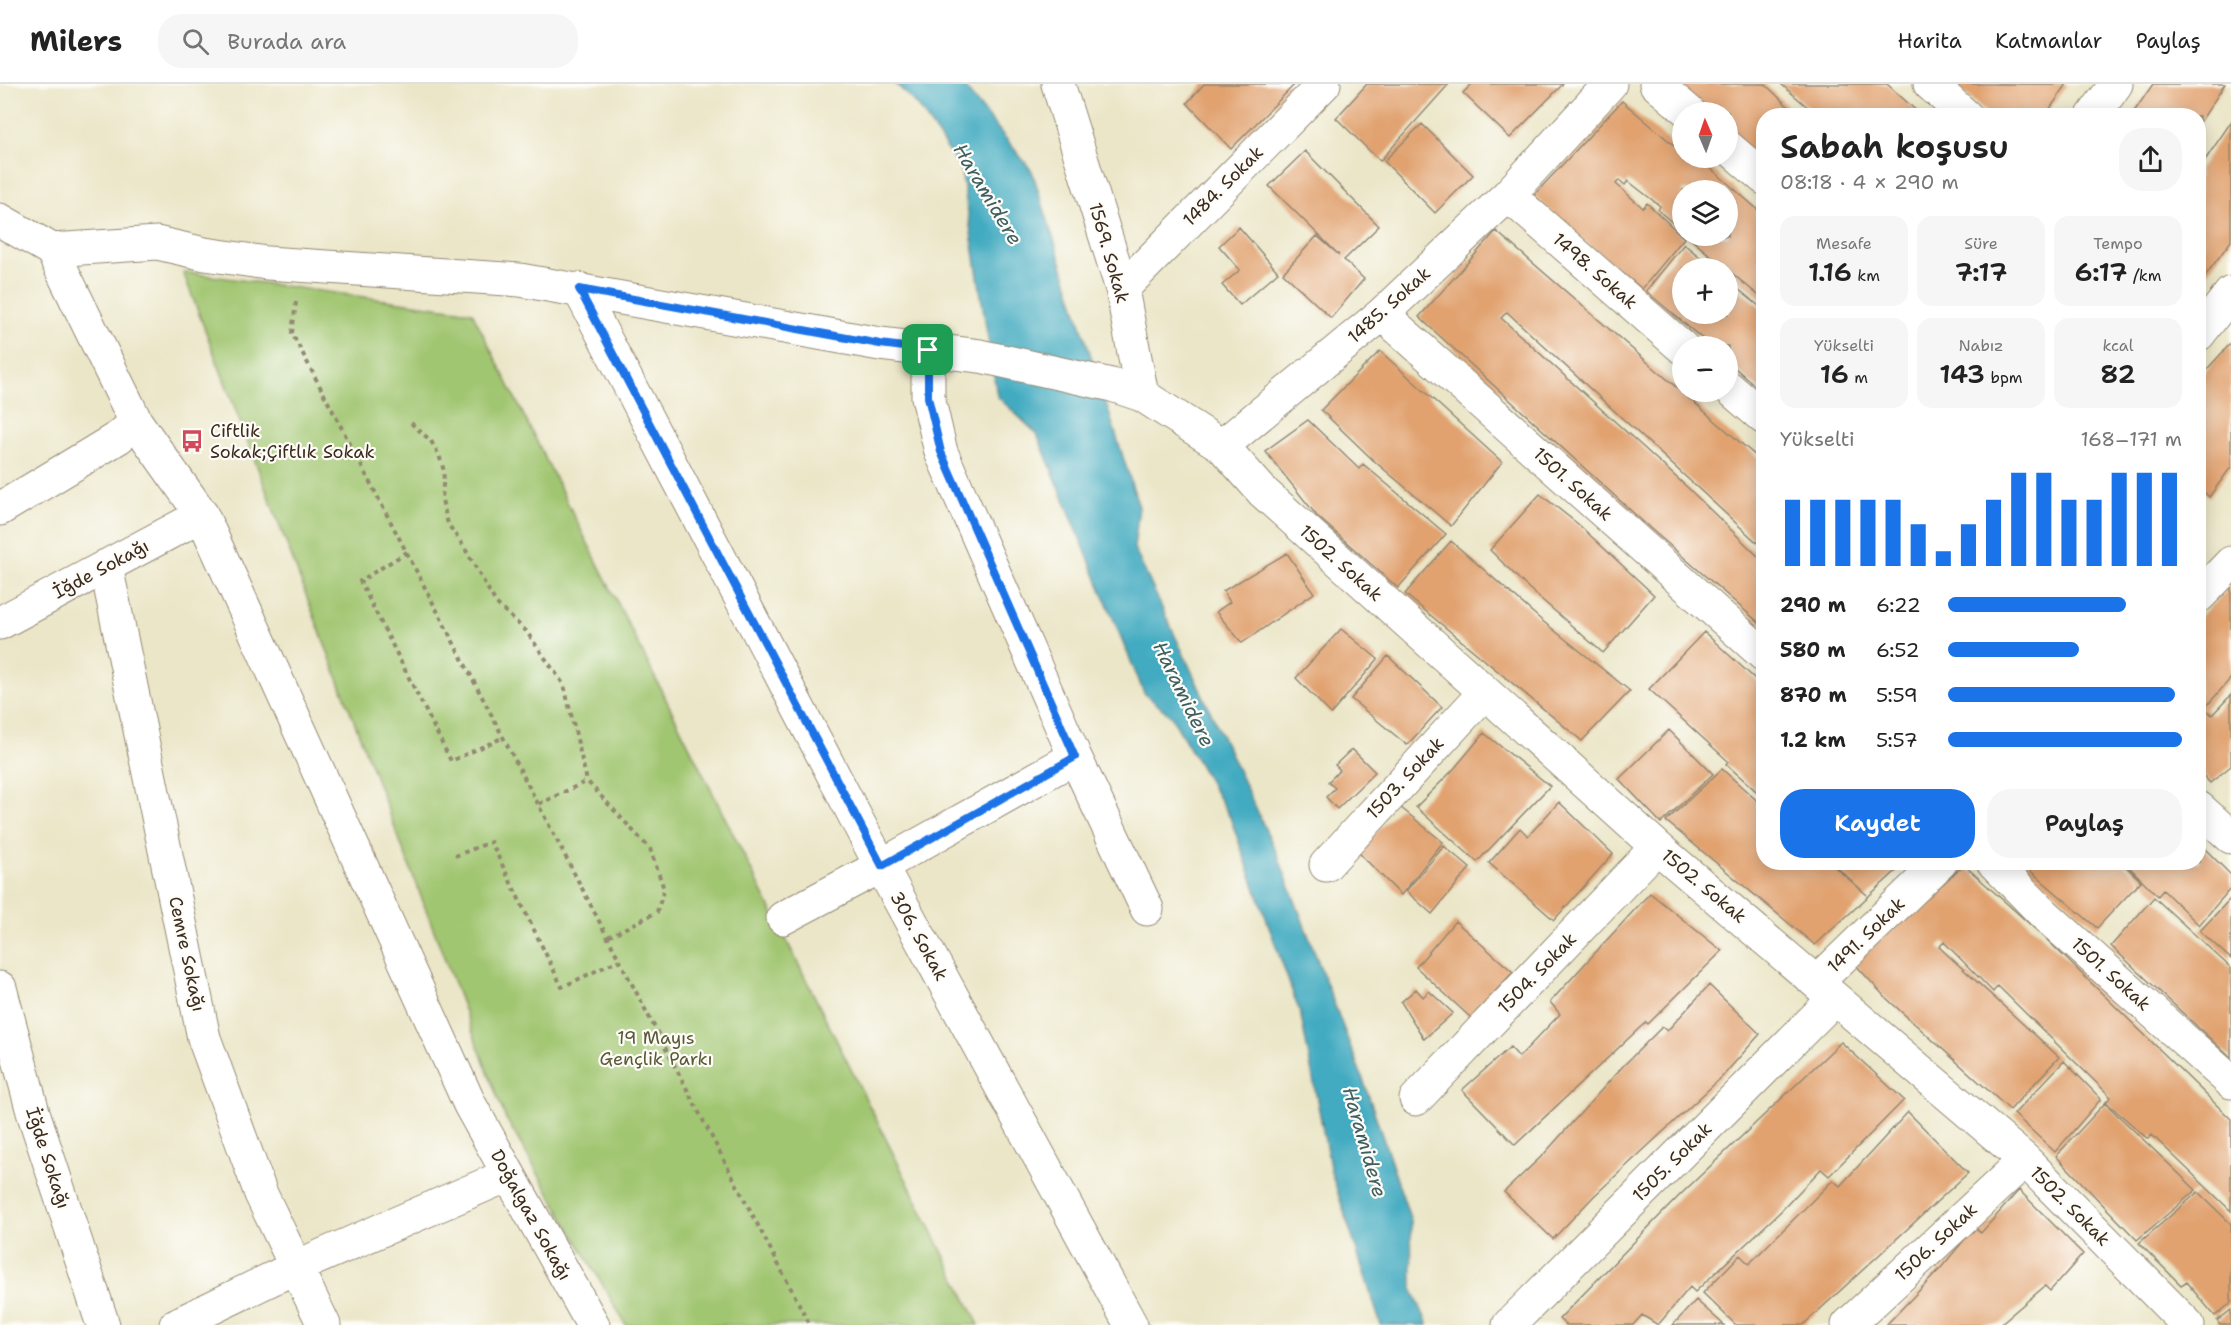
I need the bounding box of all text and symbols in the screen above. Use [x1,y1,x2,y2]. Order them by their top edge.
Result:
search box [158,14,578,68]
text: Milers [30,22,122,60]
icon: search [179,25,212,58]
text: Burada ara [227,27,346,56]
text: Harita [1897,27,1962,55]
text: Katmanlar [1995,27,2102,55]
text: Paylaş [2135,27,2201,55]
north arrow [1672,102,1738,168]
map controls [1672,102,1738,402]
text: Sabah koşusu [1780,124,2009,169]
button: share [2119,128,2182,191]
water label: Haramidere [948,138,1028,250]
street label: 1484. Sokak [1178,141,1268,231]
text: 08:18 · 4 × 290 m [1780,169,1959,195]
button: layers [1672,180,1738,246]
street label: 1569. Sokak [1083,200,1135,306]
street label: 1498. Sokak [1547,227,1643,315]
text: Mesafe [1816,233,1872,254]
text: Süre [1964,233,1998,254]
text: Tempo [2093,233,2143,254]
text: 1.16 [1808,254,1852,289]
text: 7:17 [1955,254,2007,289]
text: 6:17 [2075,254,2127,289]
button: + [1672,258,1738,324]
street label: 1485. Sokak [1342,261,1436,349]
text: km [1852,265,1880,286]
text: /km [2127,265,2161,286]
pin [902,324,953,375]
icon: arrive [911,333,944,366]
text: Yükselti [1814,335,1874,356]
text: Nabız [1959,335,2003,356]
text: kcal [2102,335,2134,356]
button: − [1672,336,1738,402]
text: 16 [1820,356,1849,391]
text: 143 [1939,356,1985,391]
text: 82 [2100,356,2136,391]
text: m [1849,367,1868,388]
text: bpm [1985,367,2023,388]
place label: Ciftlik Sokak;Çiftlık Sokak [210,419,375,464]
text: Yükselti [1780,426,1855,452]
text: 168–171 m [2080,426,2182,452]
bus stop icon: Ciftlik Sokak;Çiftlık Sokak [179,428,205,454]
street label: 1501. Sokak [1528,442,1618,526]
street label: 1502. Sokak [1294,519,1388,607]
street label: İğde Sokağı [49,534,153,604]
text: 290 m [1780,592,1846,618]
text: 6:22 [1876,592,1921,618]
water label: Haramidere [1147,637,1221,751]
text: 580 m [1780,637,1845,663]
text: 6:52 [1876,637,1920,663]
text: 870 m [1780,682,1847,708]
text: 5:59 [1876,682,1918,708]
text: 1.2 km [1780,727,1846,753]
text: 5:57 [1876,727,1918,753]
street label: 1503. Sokak [1361,732,1449,824]
button: Kaydet [1780,789,1975,858]
button: Paylaş [1987,789,2182,858]
street label: 1502. Sokak [1656,843,1752,929]
street label: 306. Sokak [885,887,953,985]
street label: 1491. Sokak [1822,892,1910,978]
street label: Cemre Sokağı [163,894,211,1014]
street label: 1504. Sokak [1492,927,1582,1019]
street label: 1501. Sokak [2066,932,2156,1016]
park label: 19 Mayıs Gençlik Parkı [599,1026,713,1071]
water label: Haramidere [1337,1084,1393,1200]
street label: İğde Sokağı [20,1104,76,1212]
street label: 1505. Sokak [1627,1117,1717,1207]
street label: Doğalgaz Sokağı [485,1145,577,1285]
street label: 1502. Sokak [2025,1161,2115,1251]
street label: 1506. Sokak [1889,1197,1983,1287]

